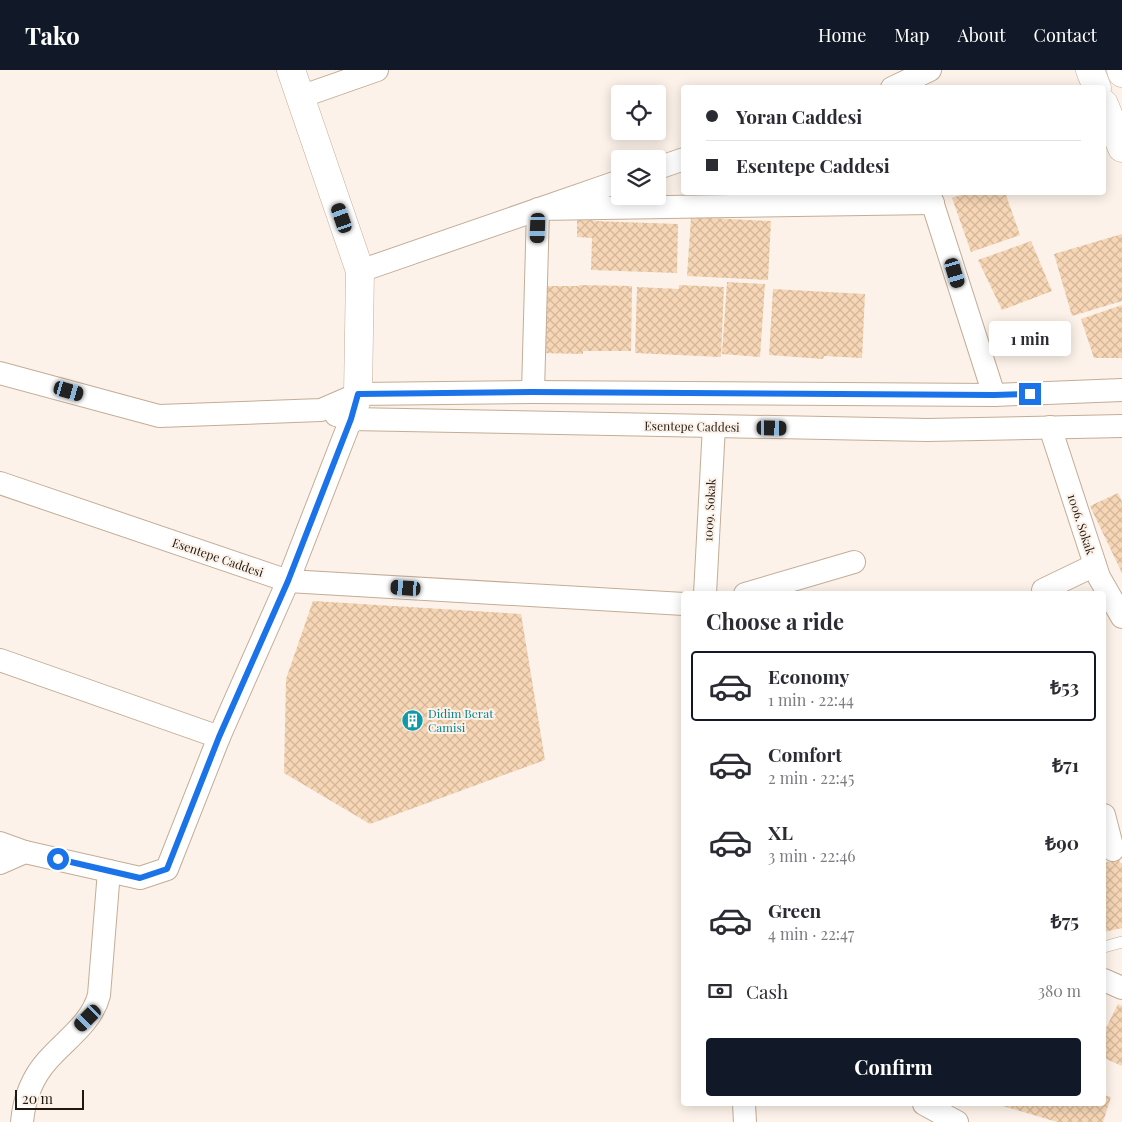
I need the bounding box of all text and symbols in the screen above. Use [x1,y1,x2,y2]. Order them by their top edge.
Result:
text: Tako [25,19,80,51]
text: Home [818,23,866,47]
text: Map [894,23,929,47]
text: About [957,23,1006,47]
text: Contact [1034,23,1097,47]
map controls [611,85,666,205]
button: locate [611,85,666,140]
text: Yoran Caddesi [736,103,862,129]
button: layers [611,150,666,205]
text: Esentepe Caddesi [736,152,890,178]
car [330,201,353,235]
car [529,213,546,243]
car [943,256,966,290]
callout: 1 min [989,322,1071,356]
text: 1 min [1010,328,1050,349]
car [52,380,85,402]
route end [1019,383,1041,405]
street label: Esentepe Caddesi [644,417,740,435]
car [756,420,787,436]
street label: 1009. Sokak [699,478,719,542]
street label: 1006. Sokak [1065,492,1099,557]
street label: Esentepe Caddesi [170,534,266,580]
car [390,579,421,597]
text: Choose a ride [706,606,844,636]
text: Economy [768,663,849,689]
icon: car [708,664,753,709]
text: ₺53 [1050,673,1079,699]
text: 1 min · 22:44 [768,689,854,710]
place label: Didim Berat Camisi [428,705,494,735]
building icon: Didim Berat Camisi [400,708,424,732]
text: Comfort [768,741,842,767]
icon: car [708,742,753,787]
text: ₺71 [1052,751,1079,777]
text: 2 min · 22:45 [768,767,854,788]
text: XL [768,819,793,845]
icon: car [708,820,753,865]
text: ₺90 [1045,829,1079,855]
text: 3 min · 22:46 [768,845,856,866]
route start [47,848,69,870]
text: Green [768,897,821,923]
icon: car [708,898,753,943]
text: ₺75 [1051,907,1079,933]
text: 4 min · 22:47 [768,923,854,944]
icon: cash [706,977,734,1005]
text: Cash [746,978,788,1004]
text: 380 m [1038,980,1081,1001]
car [72,1002,103,1034]
button: Confirm [706,1038,1081,1096]
scale bar [15,1087,84,1110]
text: 20 m [22,1089,53,1108]

